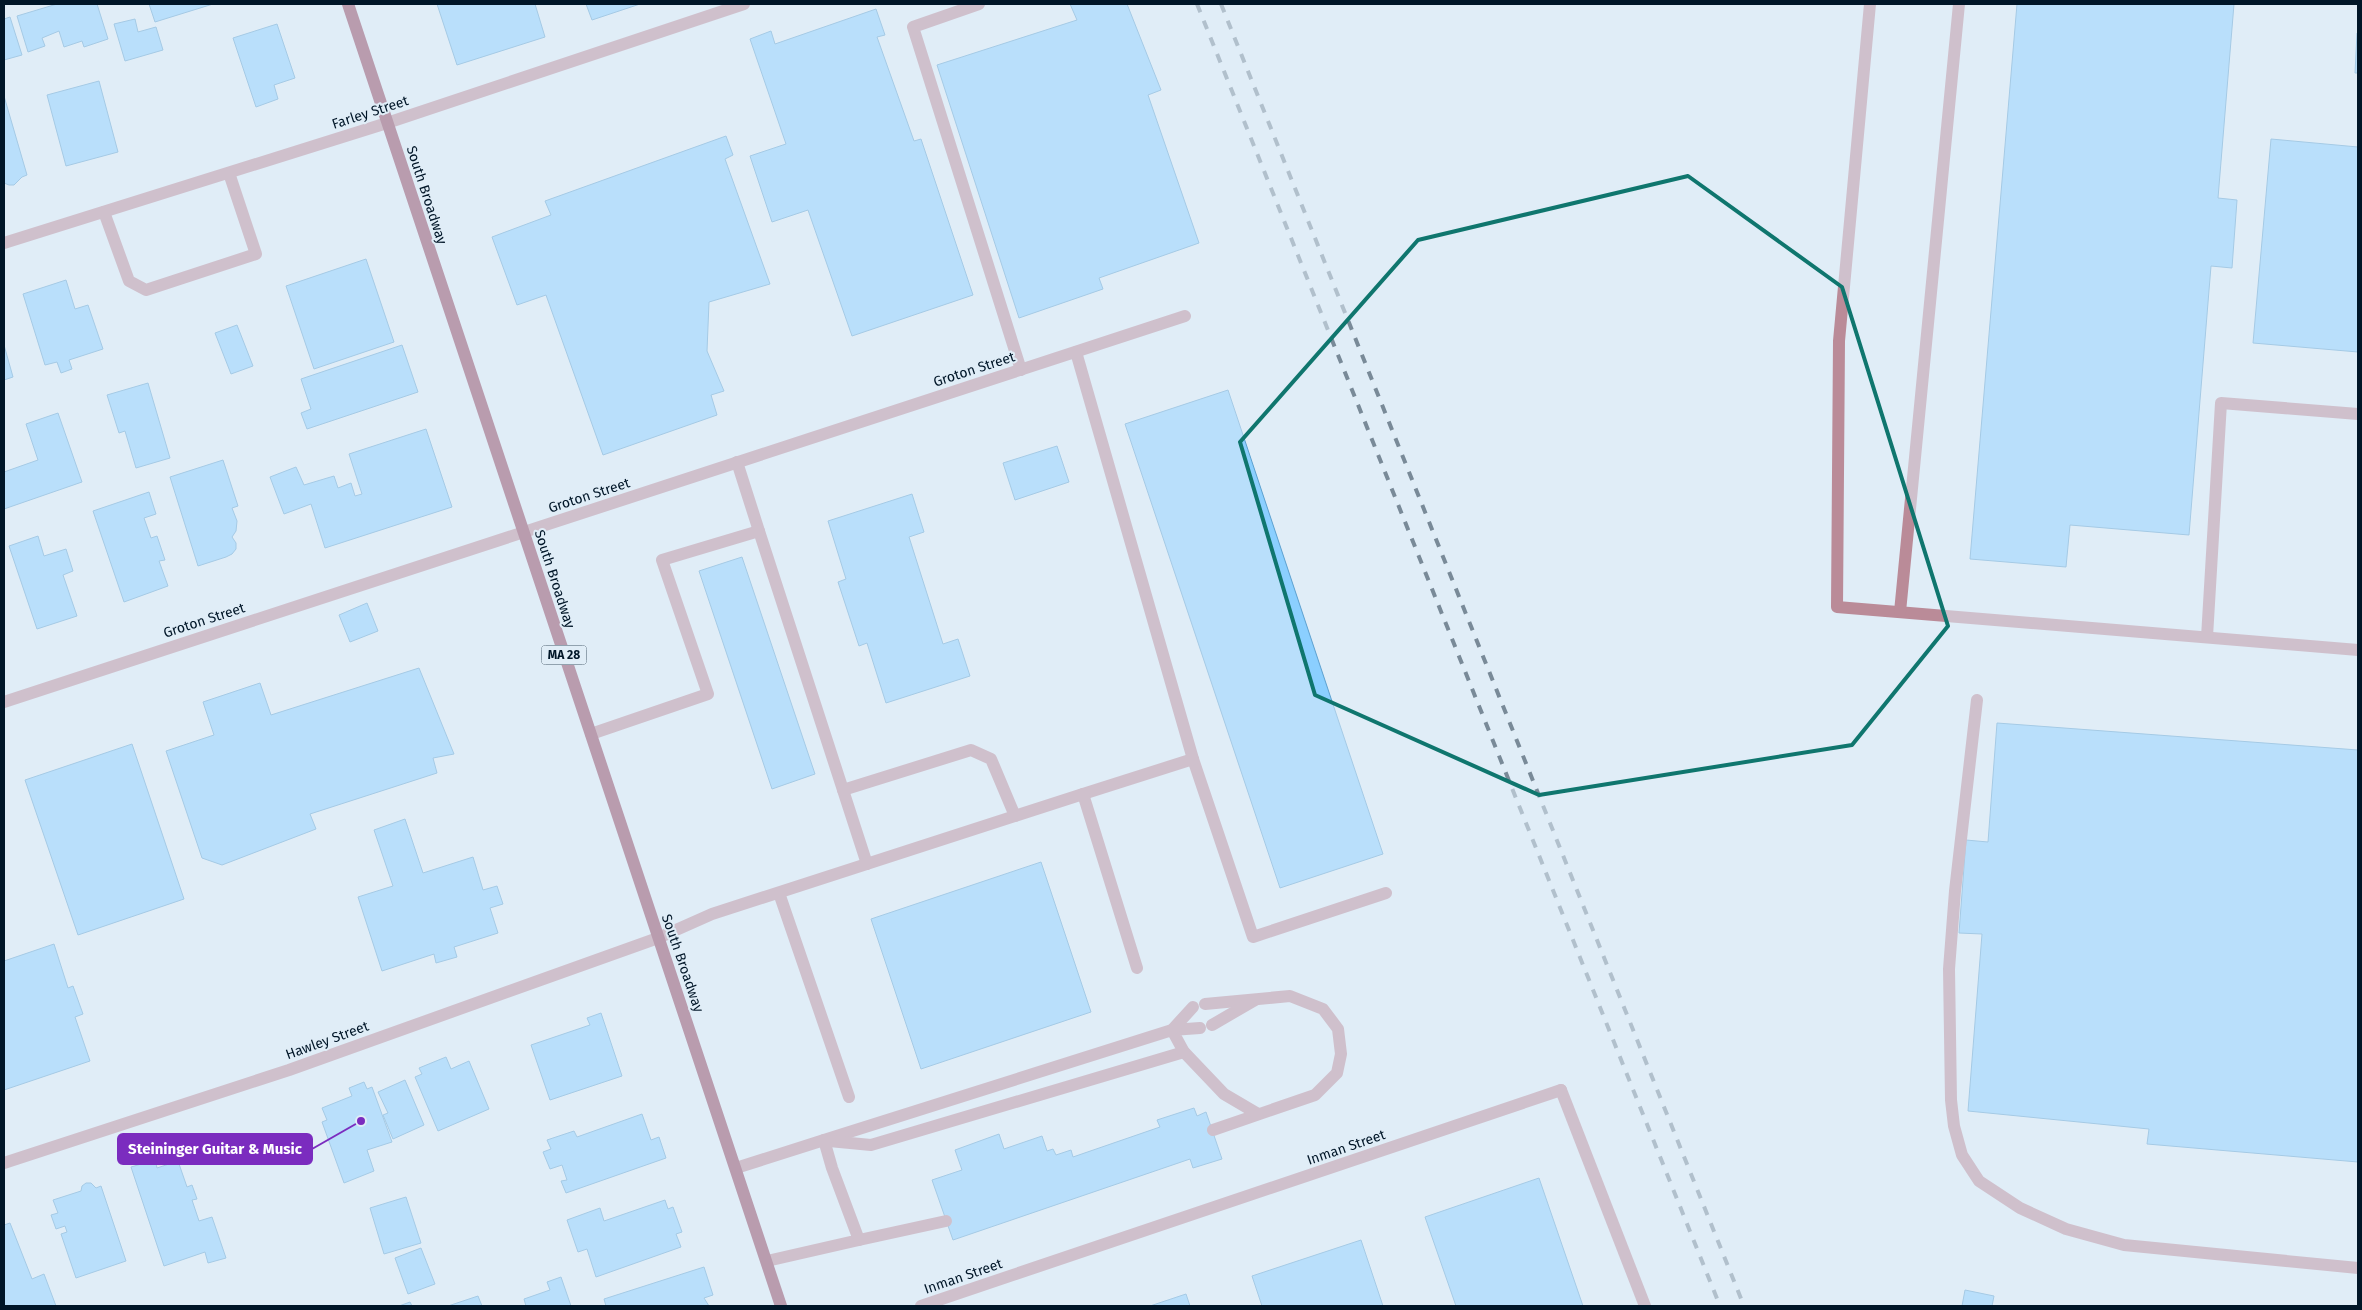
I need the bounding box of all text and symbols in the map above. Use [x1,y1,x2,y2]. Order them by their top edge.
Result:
street label: Farley Street [330,92,411,133]
street label: South Broadway [403,144,450,247]
street label: Groton Street [931,348,1018,391]
street label: Groton Street [546,474,633,517]
street label: South Broadway [531,528,578,631]
street label: Groton Street [161,599,248,642]
road number: MA 28 [542,646,586,664]
street label: South Broadway [658,912,707,1015]
street label: Hawley Street [283,1017,372,1063]
street label: Inman Street [1305,1126,1389,1169]
callout: Steininger Guitar & Music [118,1134,312,1164]
text: Steininger Guitar & Music [128,1140,303,1158]
street label: Inman Street [922,1255,1006,1298]

